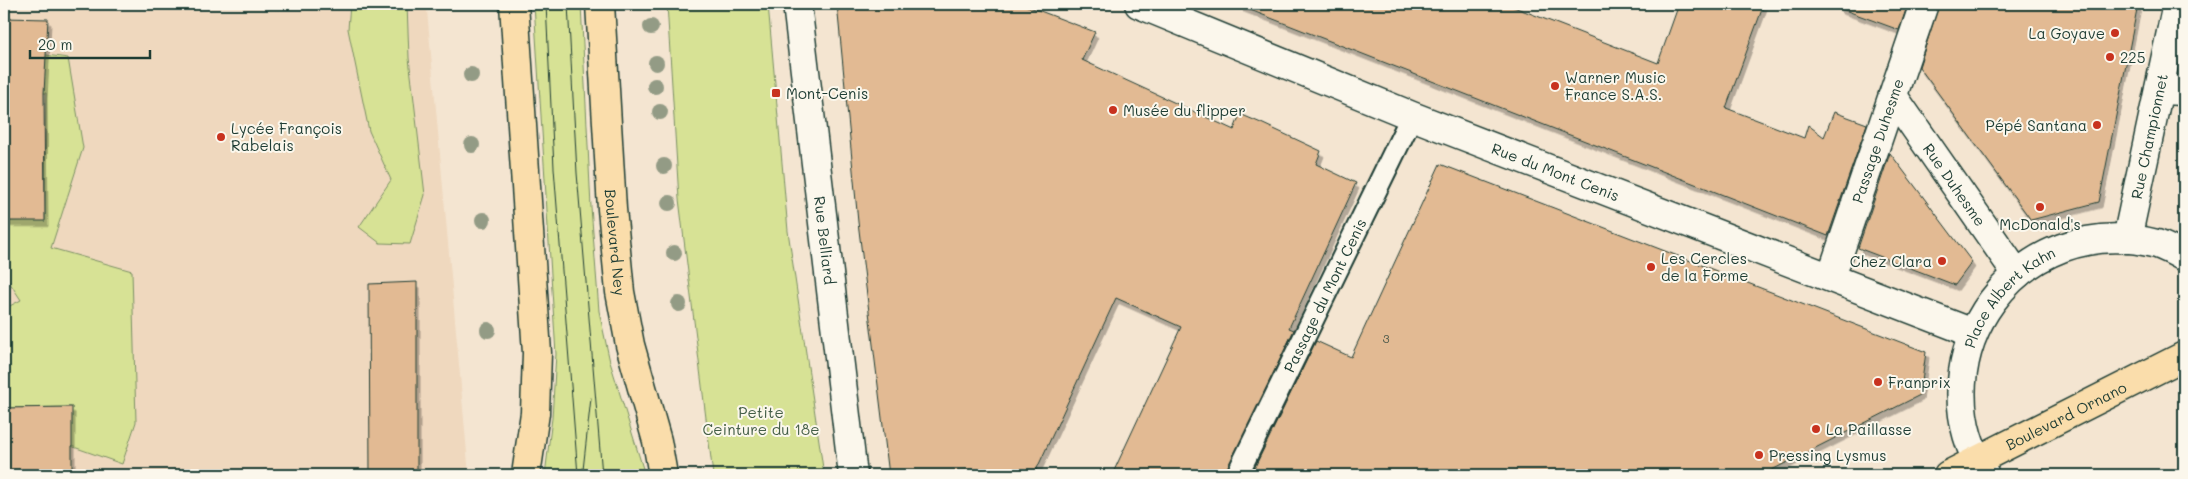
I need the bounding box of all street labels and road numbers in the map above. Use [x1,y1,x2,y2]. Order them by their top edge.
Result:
street label: Rue Championnet [2126,72,2172,201]
street label: Passage Duhesme [1847,76,1908,206]
street label: Rue du Mont Cenis [1489,138,1622,205]
street label: Rue Duhesme [1919,139,1991,230]
street label: Boulevard Ney [601,189,630,297]
street label: Rue Belliard [810,195,840,286]
street label: Passage du Mont Cenis [1279,215,1371,375]
street label: Place Albert Kahn [1959,242,2058,351]
street label: Boulevard Ornano [2002,377,2130,454]

